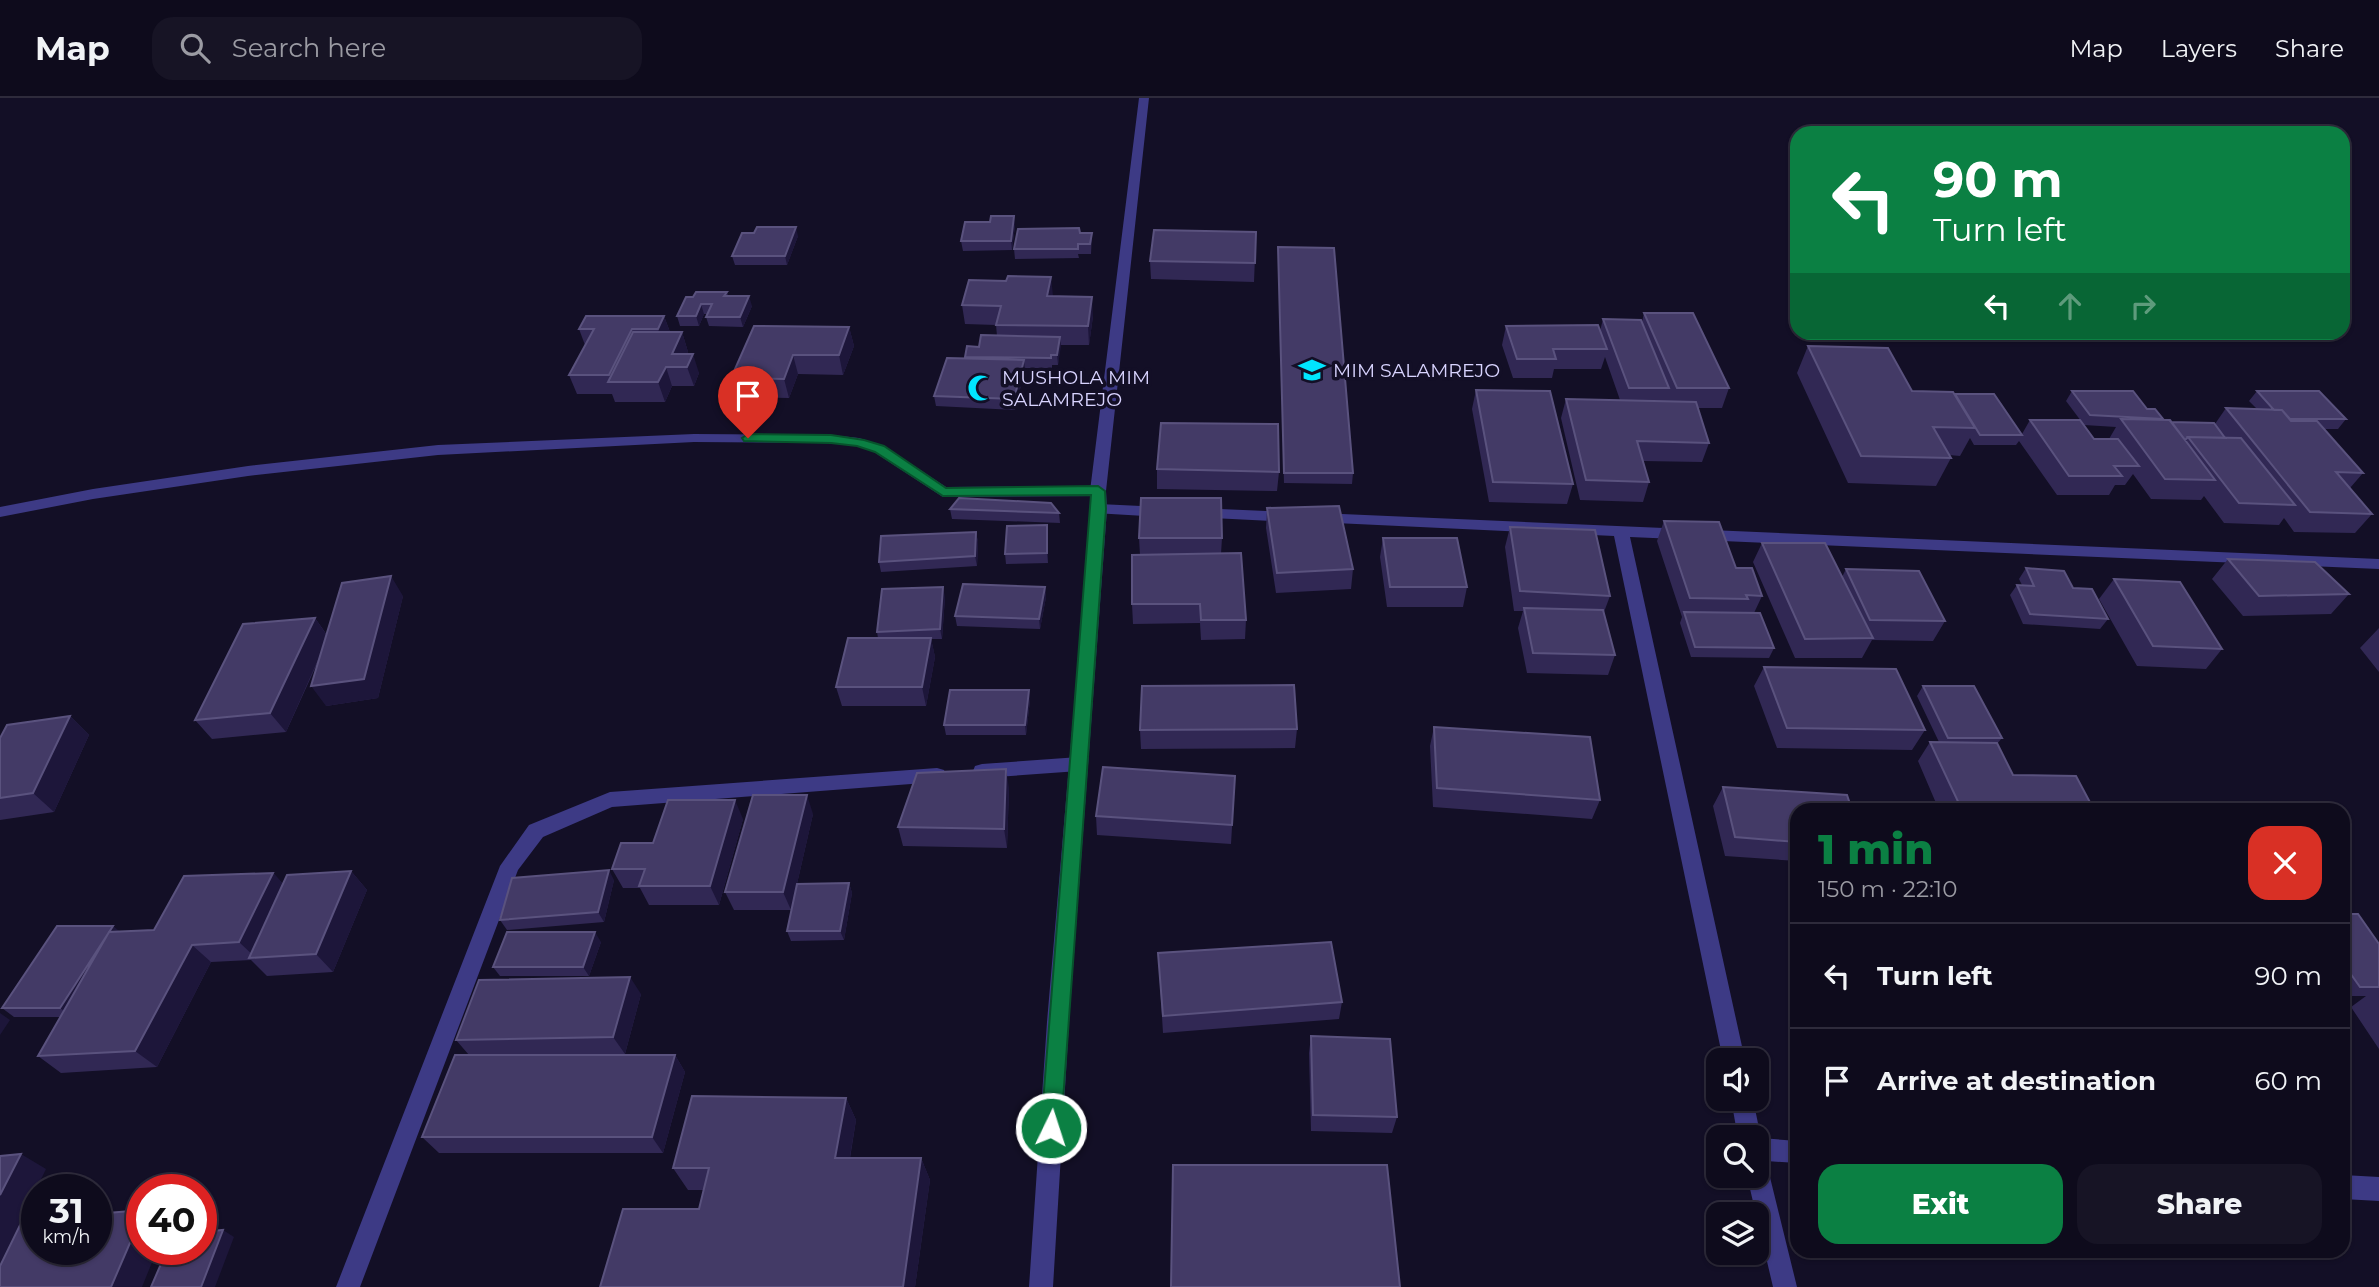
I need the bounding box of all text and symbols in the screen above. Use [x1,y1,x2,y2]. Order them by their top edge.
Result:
search box [152,17,642,80]
text: Map [35,28,110,68]
icon: search [176,29,214,67]
text: Search here [232,32,386,64]
text: Map [2069,34,2123,63]
text: Layers [2161,34,2237,63]
text: Share [2275,34,2344,63]
text: 90 m [1933,150,2063,209]
icon: left [1818,154,1909,245]
text: Turn left [1933,210,2067,249]
icon: left [1978,287,2016,325]
icon: ahead [2051,287,2089,325]
icon: right [2124,287,2162,325]
school or university icon: MIM SALAMREJO [1297,355,1327,385]
place label: MIM SALAMREJO [1333,359,1500,382]
pin [718,366,778,438]
place label: MUSHOLA MIM SALAMREJO [1002,366,1150,411]
mosque icon: MUSHOLA MIM SALAMREJO [966,373,996,403]
icon: arrive [729,377,767,415]
text: 1 min [1818,823,1934,875]
button: close [2248,826,2322,900]
text: 150 m · 22:10 [1818,875,1957,903]
icon: left [1818,957,1856,995]
text: Turn left [1877,960,1993,992]
text: 90 m [2255,960,2322,992]
map controls [1706,1048,1769,1265]
button: sound [1706,1048,1769,1111]
icon: arrive [1818,1062,1856,1100]
text: Arrive at destination [1877,1065,2156,1097]
text: 60 m [2255,1065,2322,1097]
position arrow [1014,1091,1088,1165]
button: search [1706,1125,1769,1188]
button: Exit [1818,1164,2063,1244]
button: Share [2077,1164,2322,1244]
speed limit sign: 40 [126,1174,217,1265]
text: 31 [49,1189,84,1232]
button: layers [1706,1202,1769,1265]
text: km/h [42,1226,91,1248]

